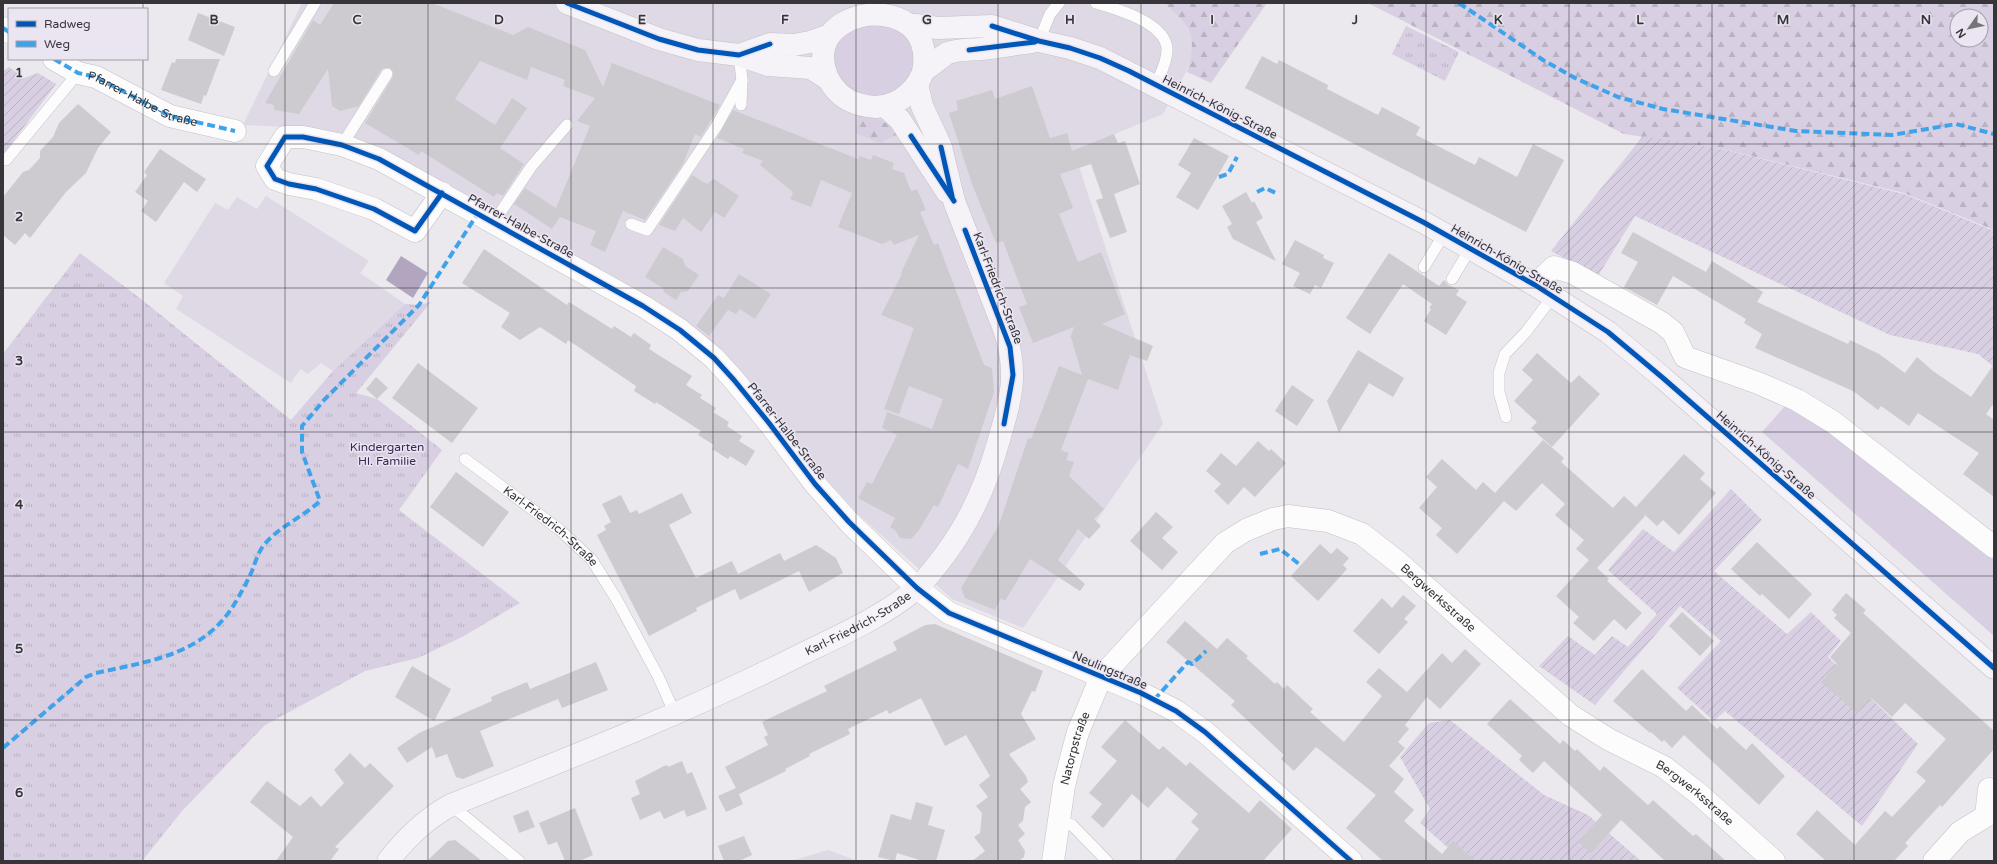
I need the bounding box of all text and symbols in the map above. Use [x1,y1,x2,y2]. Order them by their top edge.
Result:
legend [8,8,148,60]
north arrow [1949,8,1989,48]
text: B [209,12,219,28]
text: C [352,12,362,28]
text: D [494,12,504,28]
text: E [638,12,646,28]
text: F [781,12,789,28]
text: G [922,12,932,28]
text: H [1065,12,1075,28]
text: I [1210,12,1214,28]
text: J [1351,12,1358,28]
text: K [1494,12,1503,28]
text: L [1636,12,1644,28]
text: M [1777,12,1789,28]
text: N [1921,12,1931,28]
text: Radweg [44,17,91,31]
text: N [1953,26,1969,40]
text: Weg [44,37,70,51]
text: 1 [15,65,23,81]
street label: Pfarrer-Halbe-Straße [87,68,199,129]
street label: Heinrich-König-Straße [1160,72,1280,142]
street label: Pfarrer-Halbe-Straße [465,191,577,261]
text: 2 [15,209,23,225]
street label: Heinrich-König-Straße [1448,221,1566,297]
street label: Karl-Friedrich-Straße [970,230,1026,346]
text: 3 [15,353,23,369]
street label: Pfarrer-Halbe-Straße [745,380,829,483]
street label: Heinrich-König-Straße [1713,408,1819,502]
park label: Kindergarten Hl. Familie [350,440,424,468]
street label: Karl-Friedrich-Straße [501,483,601,569]
text: 4 [15,497,24,513]
street label: Bergwerksstraße [1398,561,1479,635]
street label: Karl-Friedrich-Straße [803,588,914,658]
text: 5 [15,641,23,657]
street label: Neulingstraße [1070,648,1150,692]
street label: Natorpstraße [1057,709,1093,787]
street label: Bergwerksstraße [1654,757,1736,829]
text: 6 [15,785,23,801]

